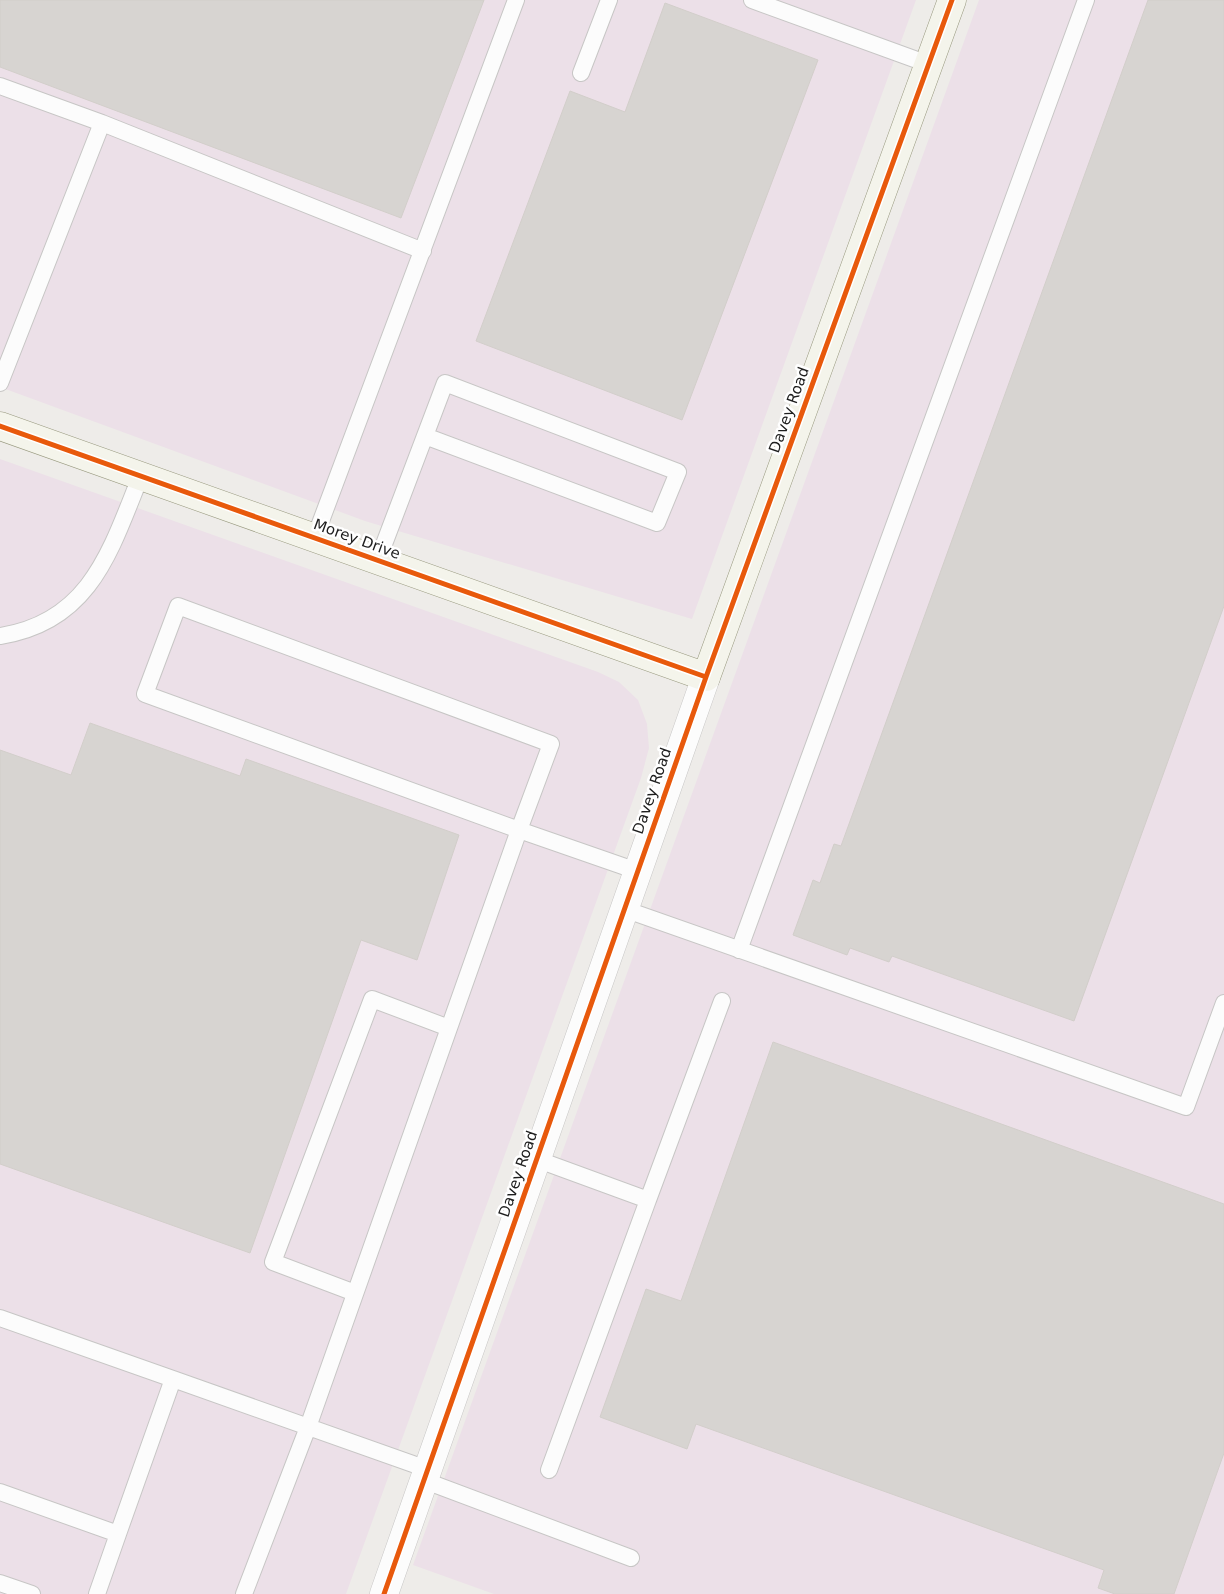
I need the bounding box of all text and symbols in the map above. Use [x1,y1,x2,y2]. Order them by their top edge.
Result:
street label: Davey Road [765,365,813,455]
street label: Morey Drive [311,515,403,563]
street label: Davey Road [629,745,675,837]
street label: Davey Road [495,1128,541,1220]

